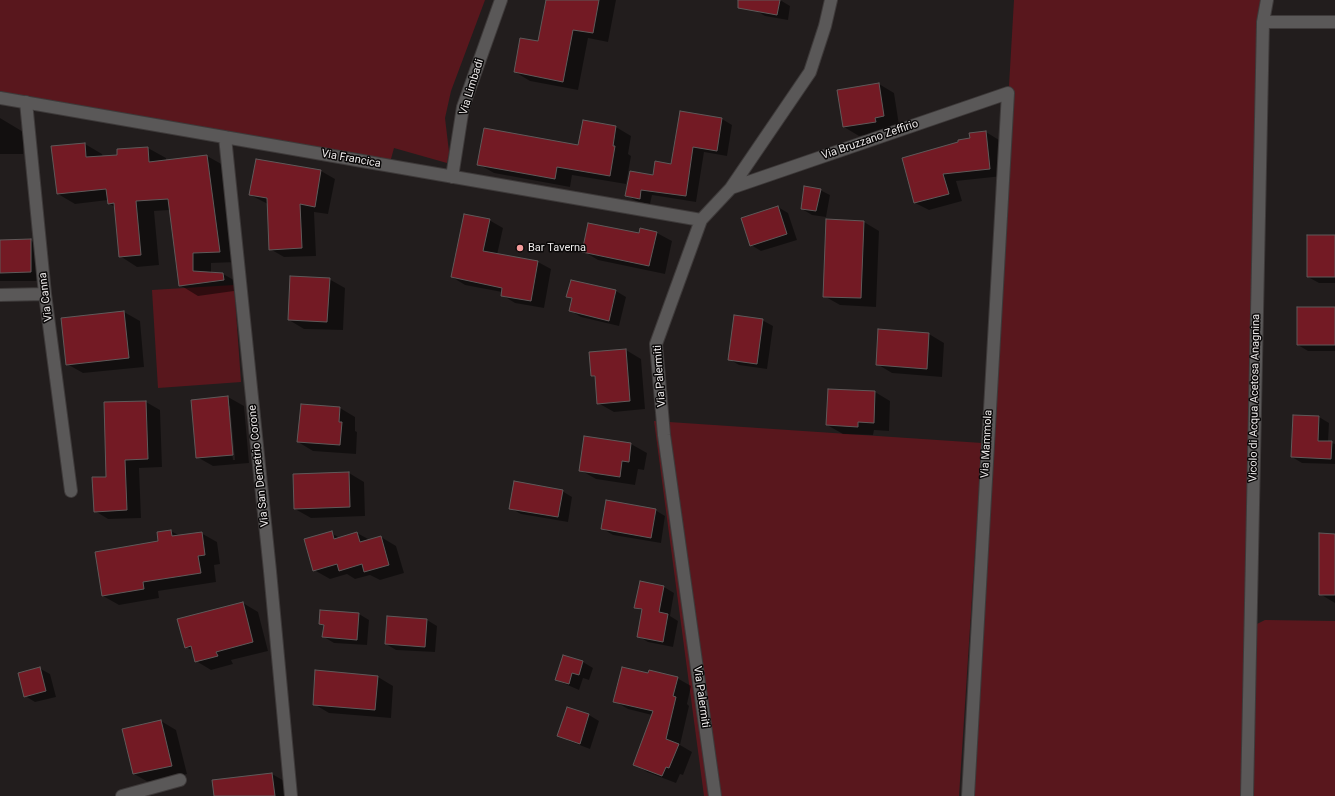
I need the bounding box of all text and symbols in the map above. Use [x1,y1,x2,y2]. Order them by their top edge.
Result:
street label: Via Limbadi [457,57,487,117]
street label: Via Bruzzano Zeffirio [820,117,920,163]
street label: Via Francica [320,147,382,171]
place label: Bar Taverna [528,241,586,255]
marker: Bar Taverna [515,243,525,253]
street label: Via Canna [36,272,56,322]
street label: Vicolo di Acqua Acetosa Anagnina [1247,314,1263,482]
street label: Via Palermiti [651,345,669,407]
street label: Via San Demetrio Corone [246,404,272,528]
street label: Via Mammola [979,410,995,478]
street label: Via Palermiti [690,665,712,729]

